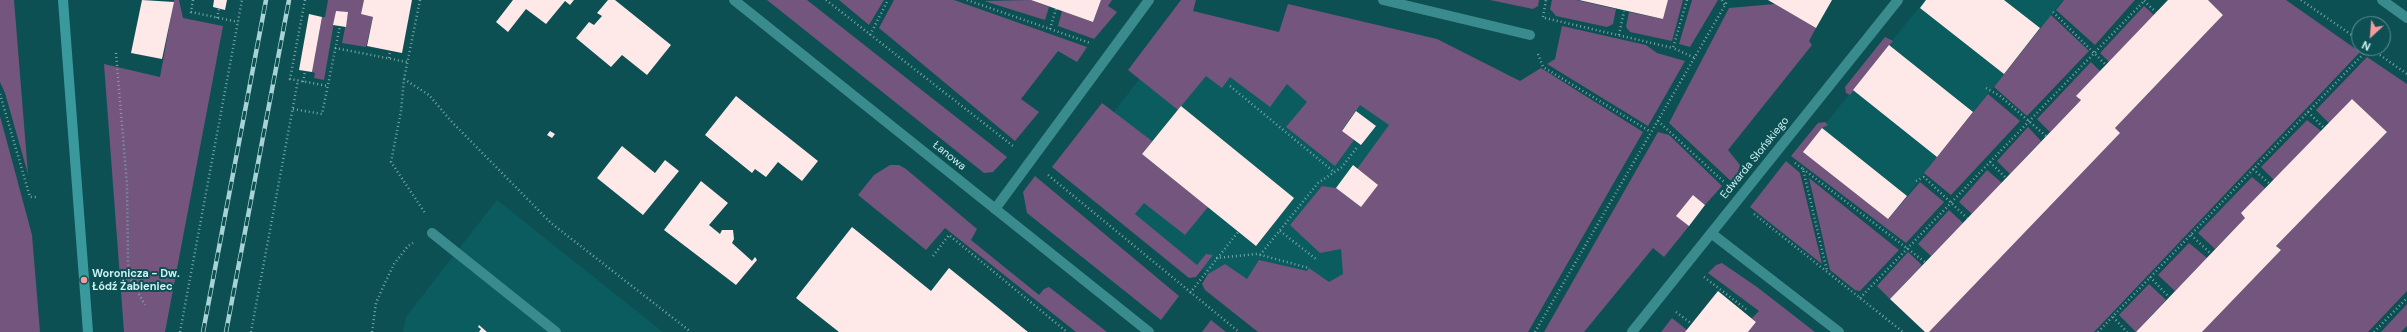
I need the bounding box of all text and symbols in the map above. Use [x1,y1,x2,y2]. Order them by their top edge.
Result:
north arrow [2351,16,2391,56]
text: N [2360,38,2373,54]
street label: Edwarda Słońskiego [1718,114,1792,202]
street label: Łanowa [930,139,968,173]
place label: Woronicza - Dw. Łódź Żabieniec [92,267,180,293]
marker: Woronicza - Dw. Łódź Żabieniec [79,275,89,285]

